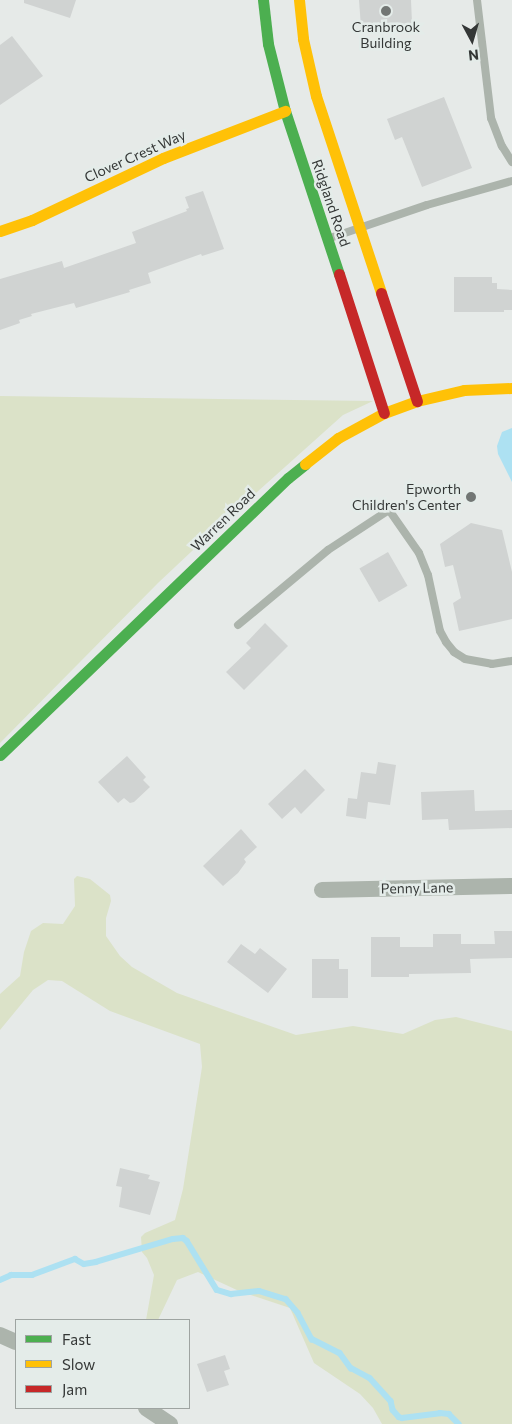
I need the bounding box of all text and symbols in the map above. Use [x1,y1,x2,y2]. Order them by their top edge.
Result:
marker: Cranbrook Building [380,5,392,17]
north arrow [447,15,497,65]
place label: Cranbrook Building [352,19,420,52]
text: N [468,46,480,64]
street label: Clover Crest Way [82,126,188,186]
street label: Ridgland Road [308,157,354,249]
place label: Epworth Children's Center [352,481,461,514]
street label: Warren Road [187,485,259,555]
marker: Epworth Children's Center [465,491,477,503]
street label: Penny Lane [381,879,453,897]
legend [15,1319,190,1409]
text: Fast [62,1330,91,1348]
text: Slow [62,1355,95,1373]
text: Jam [62,1380,87,1398]

